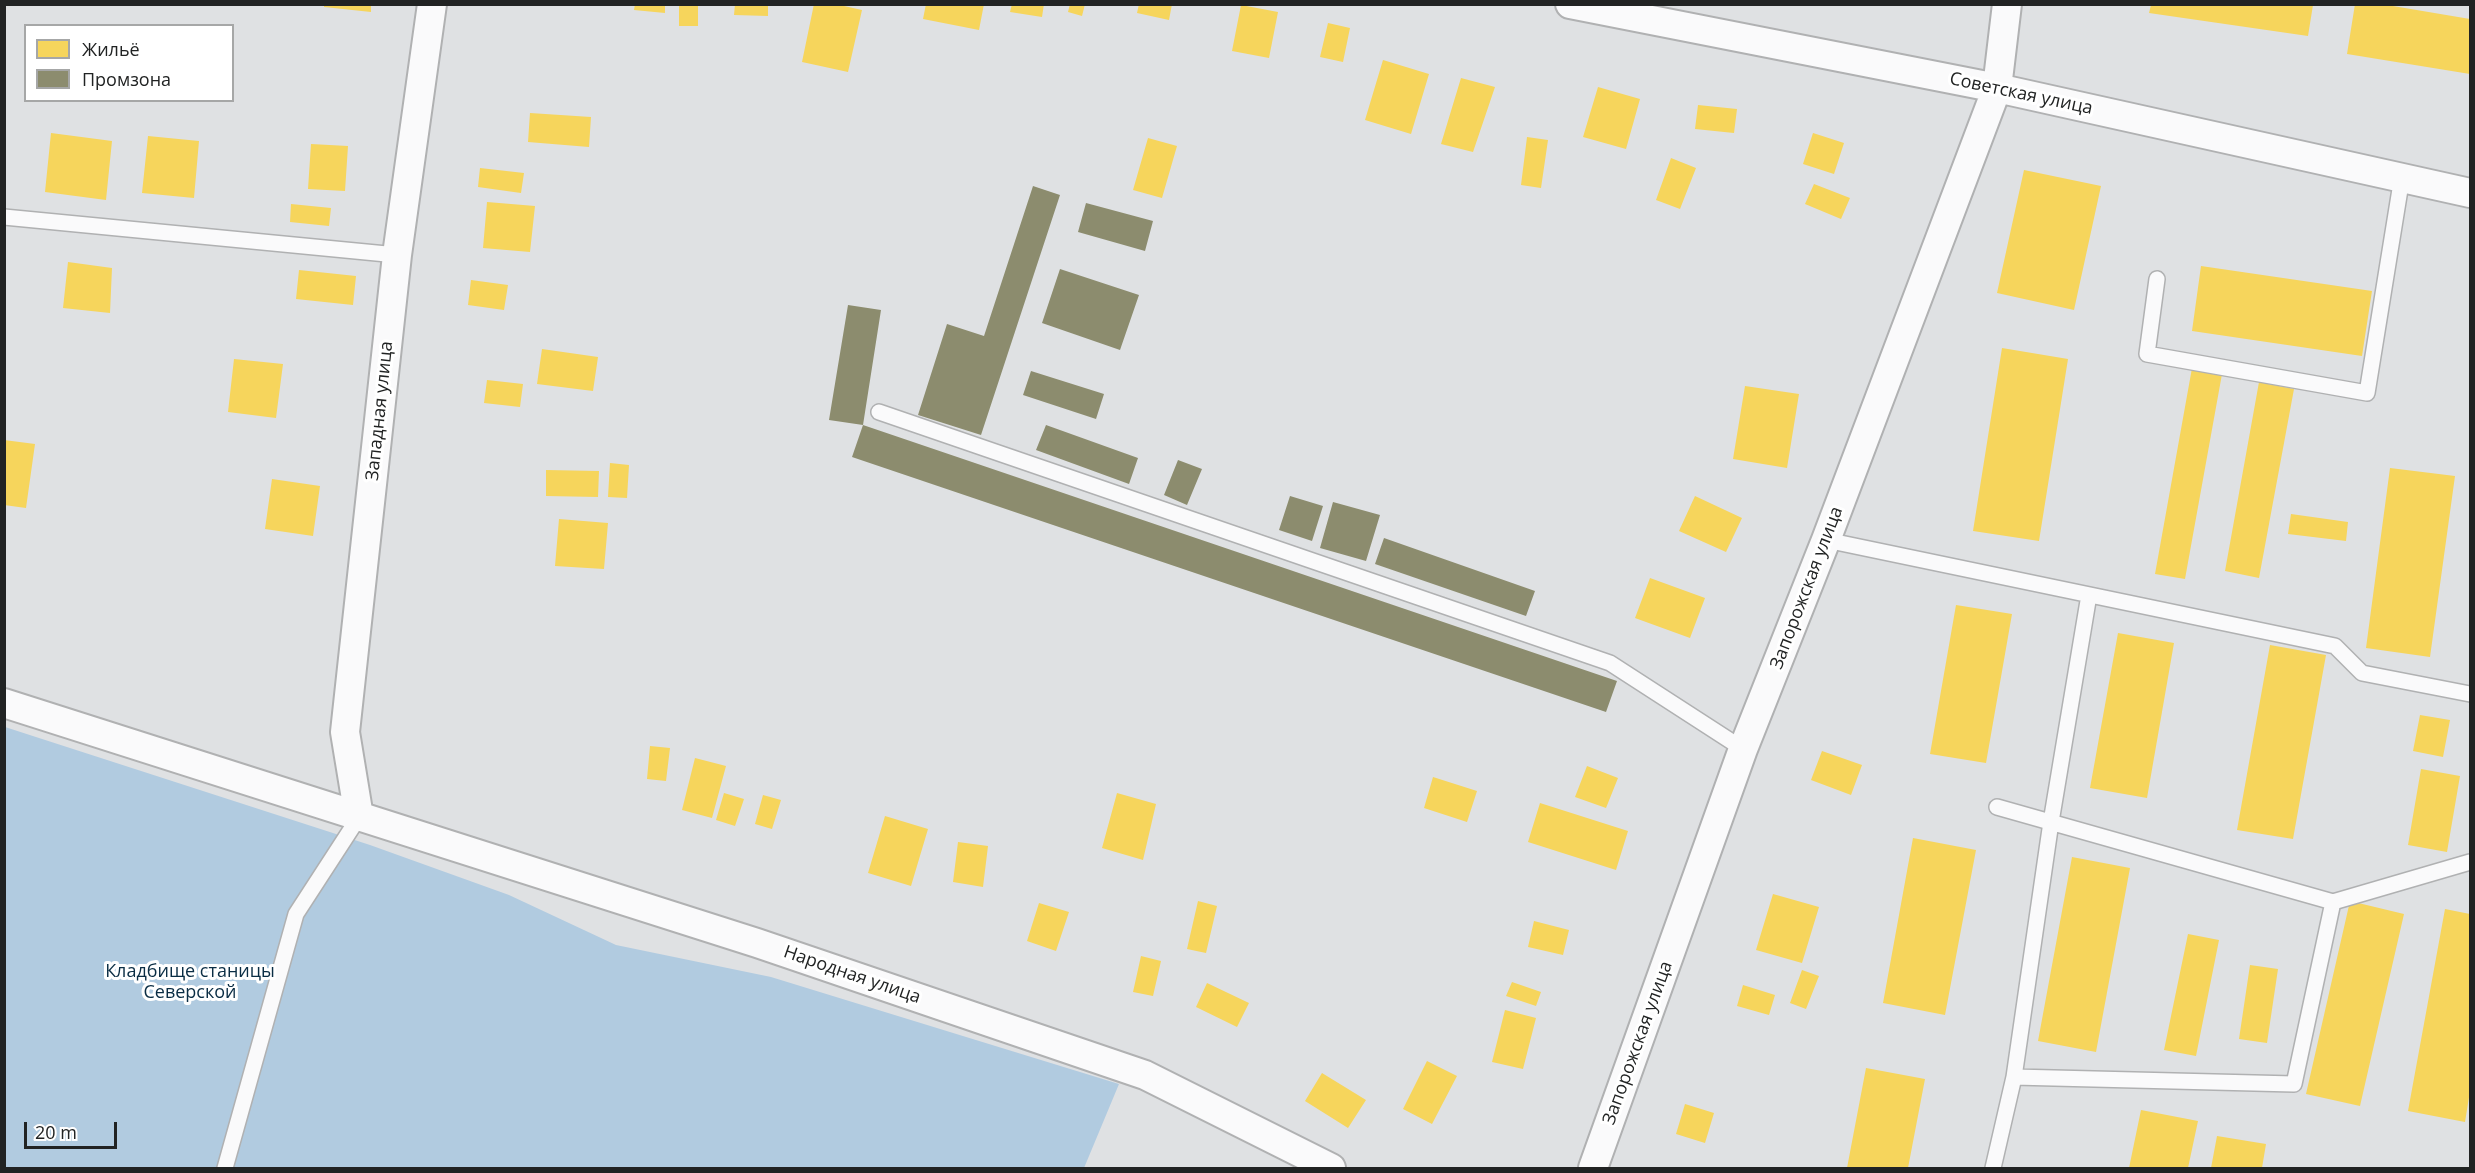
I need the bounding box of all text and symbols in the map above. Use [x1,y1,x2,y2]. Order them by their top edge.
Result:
legend [24,24,234,102]
text: Жильё [82,37,140,61]
text: Промзона [82,67,171,91]
street label: Советская улица [1948,68,2094,120]
street label: Западная улица [362,340,398,482]
street label: Запорожская улица [1766,504,1848,672]
street label: Народная улица [781,941,923,1009]
street label: Запорожская улица [1598,958,1678,1128]
park label: Кладбище станицы Северской [105,961,275,1004]
scale bar [27,1110,120,1148]
text: 20 m [35,1120,77,1144]

